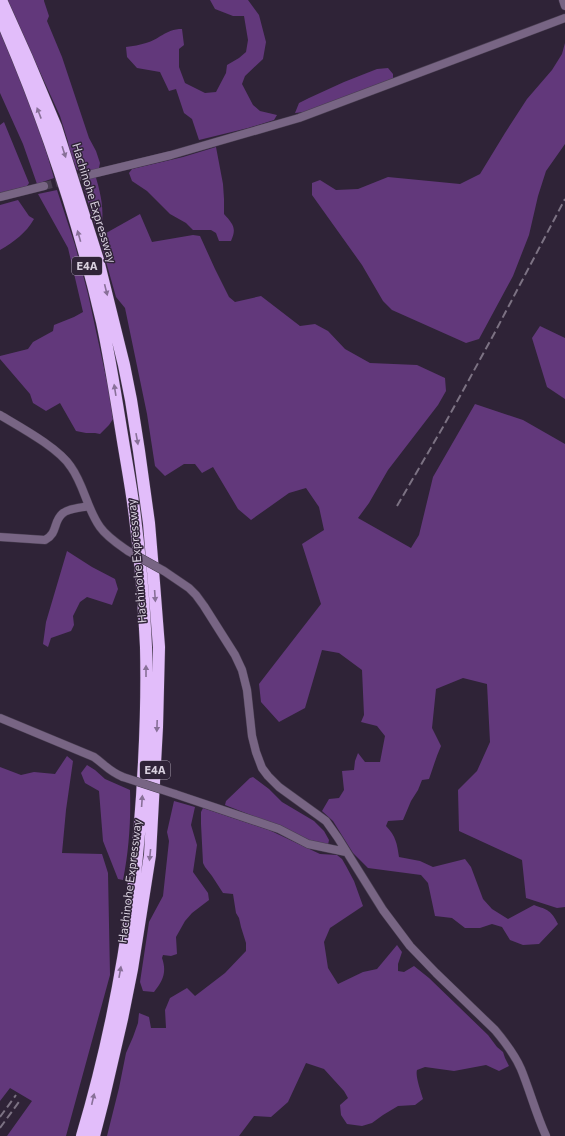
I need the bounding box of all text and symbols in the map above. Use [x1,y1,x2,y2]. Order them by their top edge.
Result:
one-way arrow [36,106,42,118]
street label: Hachinohe Expressway [70,141,120,264]
one-way arrow [61,147,67,159]
one-way arrow [76,230,82,242]
road number: E4A [72,257,102,275]
one-way arrow [103,284,109,297]
one-way arrow [111,384,117,396]
one-way arrow [135,433,141,445]
street label: Hachinohe Expressway [124,498,148,624]
one-way arrow [152,590,158,602]
one-way arrow [143,664,149,677]
one-way arrow [154,720,161,732]
road number: E4A [140,761,170,779]
one-way arrow [139,795,146,807]
street label: Hachinohe Expressway [114,818,144,944]
one-way arrow [146,849,153,861]
one-way arrow [117,965,123,978]
one-way arrow [90,1092,96,1105]

